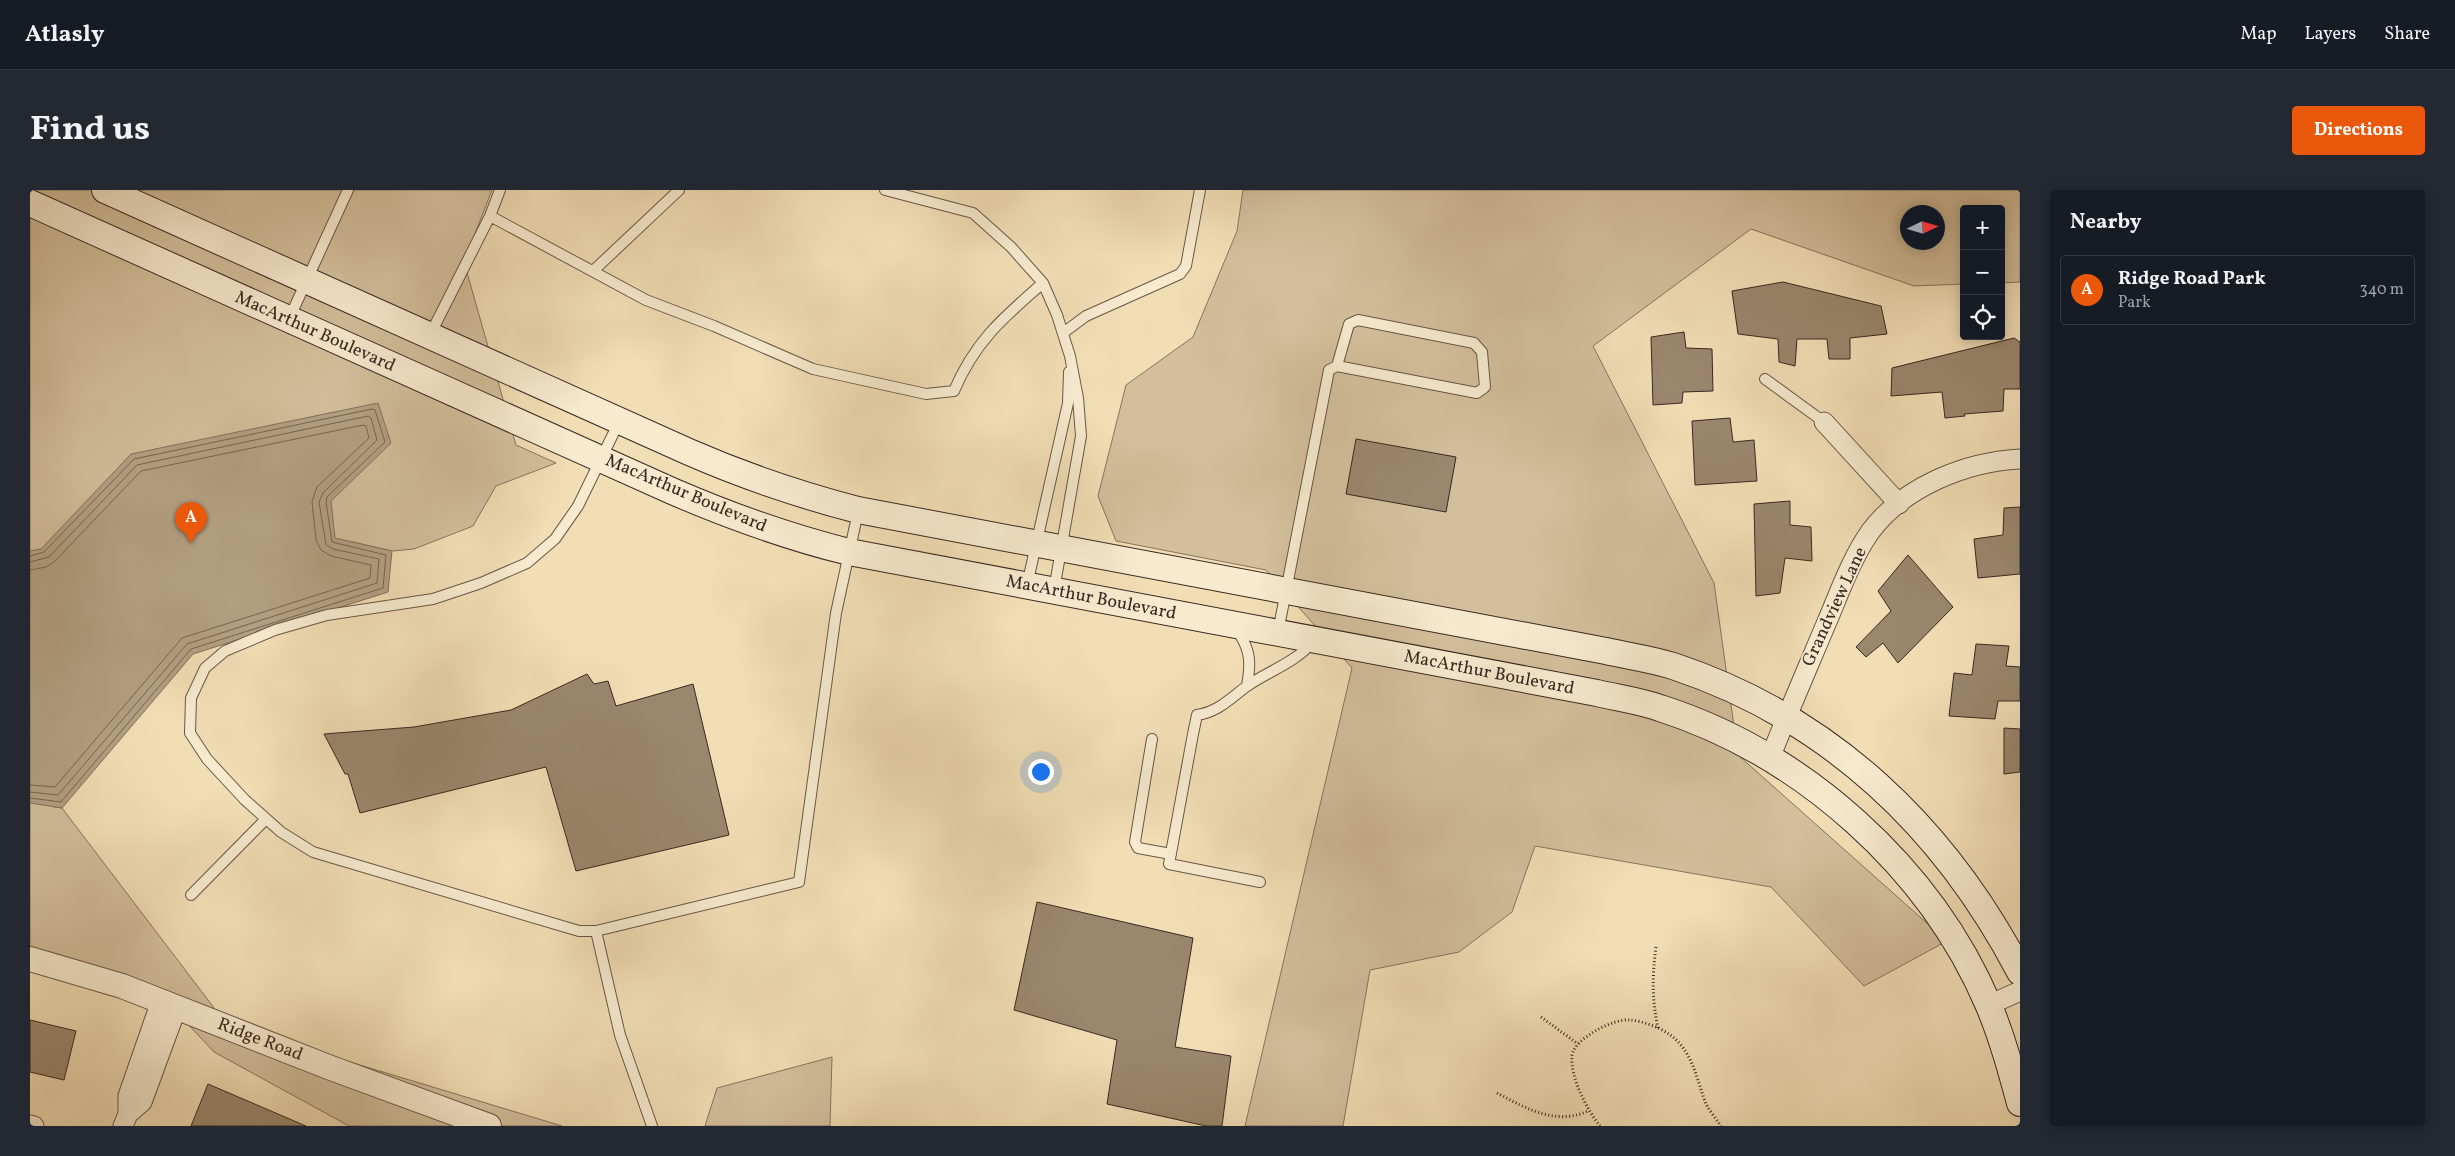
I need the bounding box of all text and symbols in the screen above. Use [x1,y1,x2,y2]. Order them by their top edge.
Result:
text: Atlasly [25,18,104,52]
text: Map [2240,22,2276,47]
text: Layers [2304,22,2356,47]
text: Share [2384,22,2430,47]
text: Find us [30,106,150,154]
button: Directions [2292,106,2425,155]
north arrow [1900,205,1945,250]
map controls [1960,205,2005,340]
button: + [1960,205,2005,250]
text: Nearby [2070,208,2141,237]
button: − [1960,250,2005,295]
text: Ridge Road Park [2118,266,2266,292]
text: A [2081,279,2093,301]
text: 340 m [2360,279,2404,301]
street label: MacArthur Boulevard [231,285,399,379]
text: Park [2118,292,2151,314]
button: locate [1960,295,2005,340]
street label: MacArthur Boulevard [601,449,771,539]
pin: A [175,502,207,543]
street label: Grandview Lane [1796,543,1874,671]
street label: MacArthur Boulevard [1004,569,1178,627]
street label: MacArthur Boulevard [1402,644,1576,702]
your location [1028,759,1054,785]
street label: Ridge Road [214,1012,306,1068]

